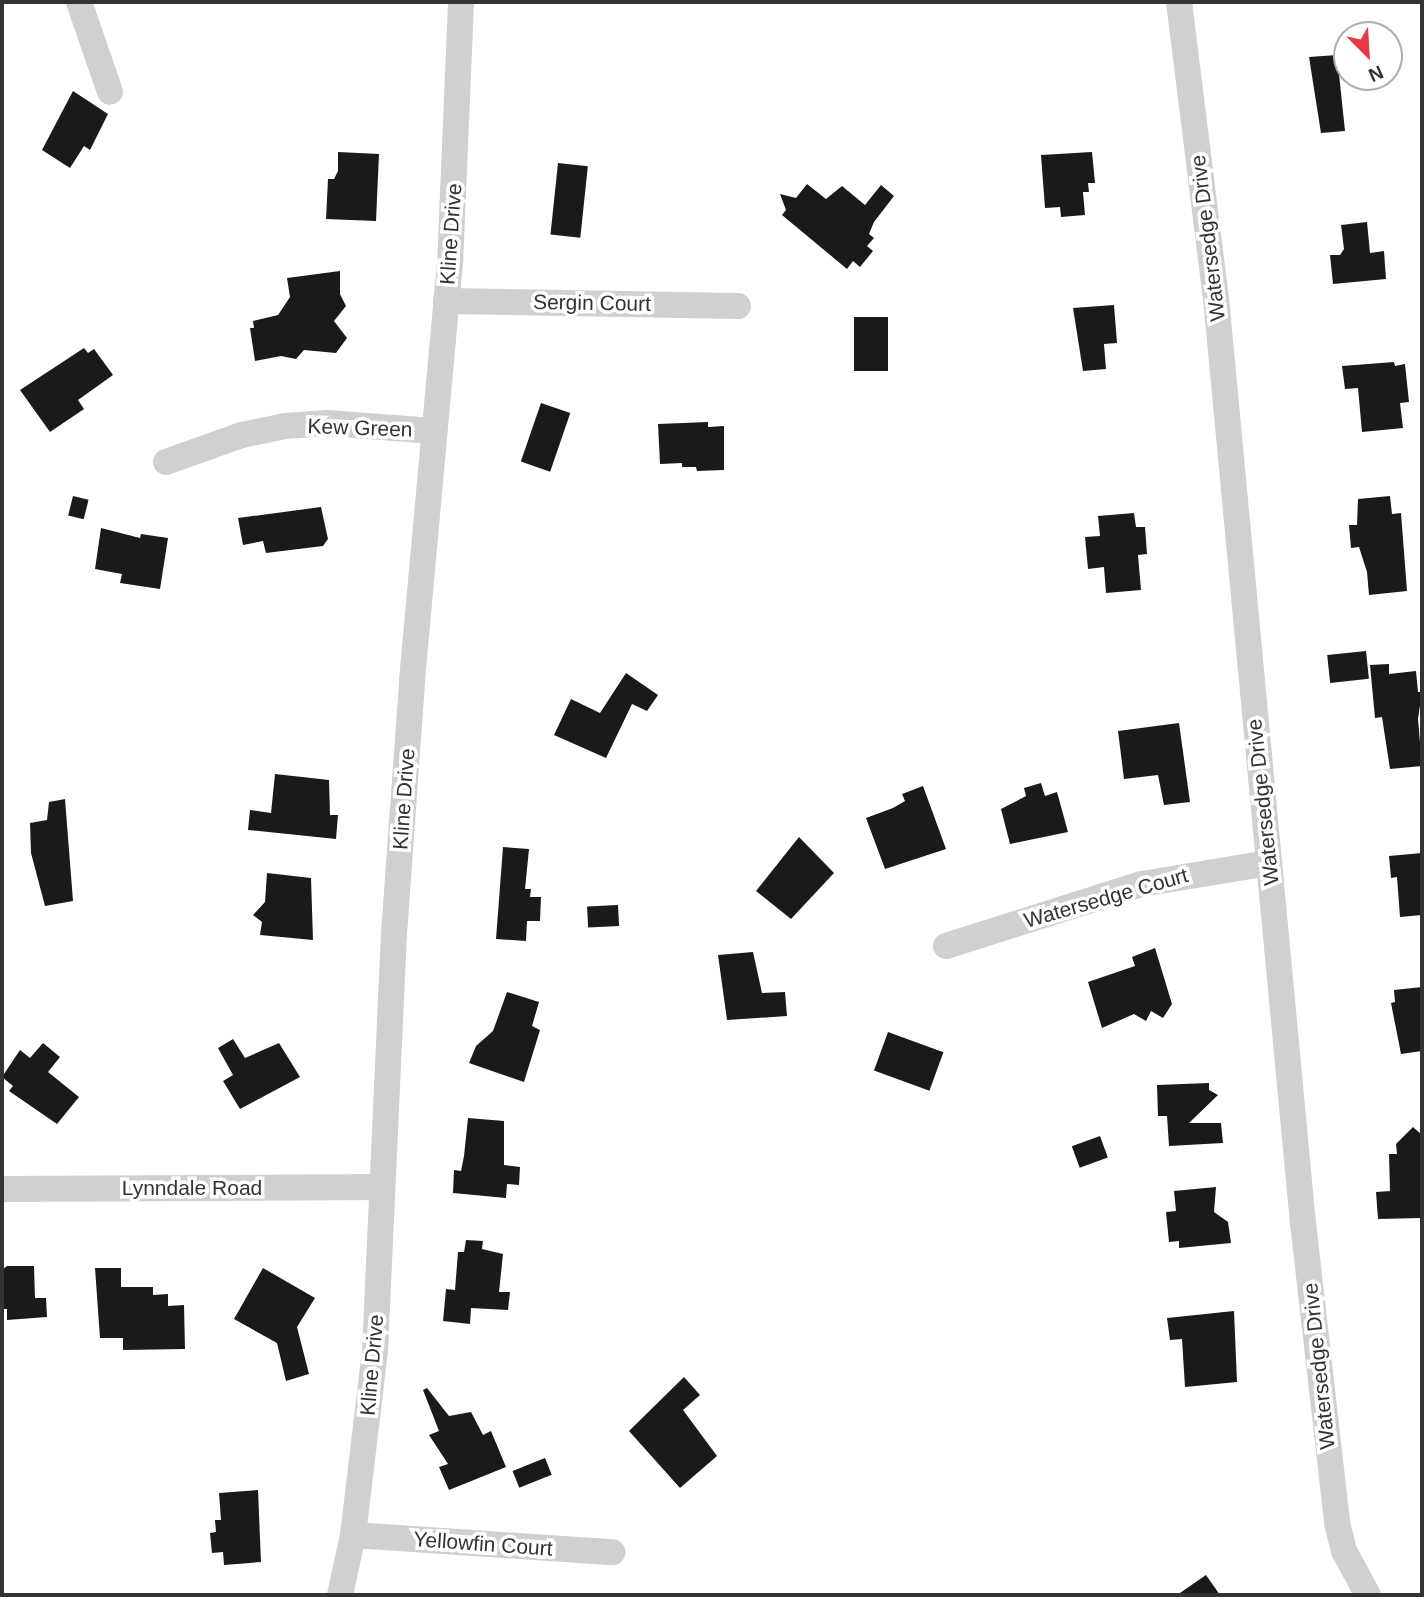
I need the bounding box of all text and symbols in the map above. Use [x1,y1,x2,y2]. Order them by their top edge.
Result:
north arrow [1333,21,1403,91]
text: N [1365,61,1386,86]
street label: Watersedge Drive [1185,153,1231,323]
street label: Kline Drive [435,182,467,286]
street label: Sergin Court [533,289,651,317]
street label: Kew Green [307,414,413,442]
street label: Watersedge Drive [1242,718,1284,886]
street label: Kline Drive [388,747,420,851]
street label: Watersedge Court [1021,863,1191,933]
street label: Lynndale Road [122,1175,262,1201]
street label: Watersedge Drive [1298,1282,1340,1450]
street label: Kline Drive [355,1313,389,1417]
street label: Yellowfin Court [413,1527,553,1561]

